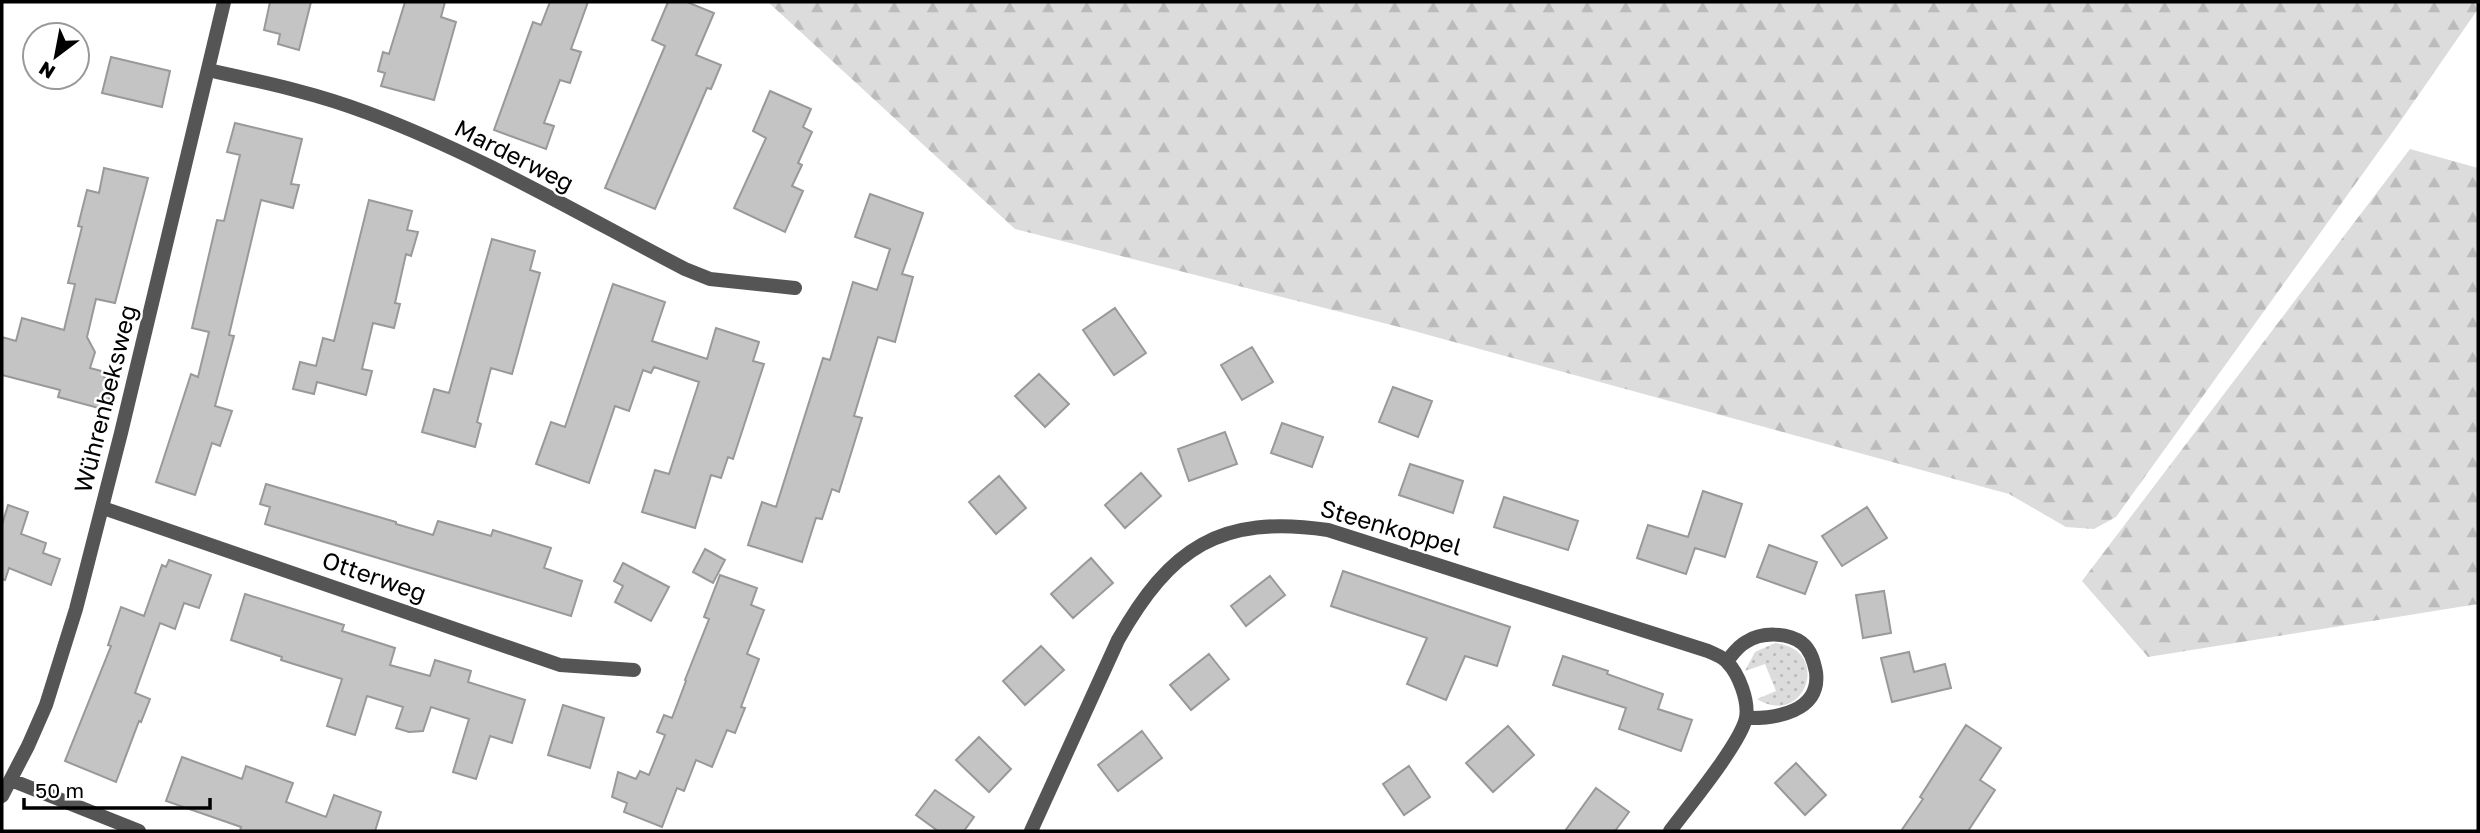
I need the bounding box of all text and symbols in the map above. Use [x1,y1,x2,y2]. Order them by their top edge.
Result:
north arrow [21,21,91,91]
text: N [35,57,59,84]
street label: Marderweg [450,112,579,197]
street label: Wührenbeksweg [67,302,142,496]
street label: Steenkoppel [1317,493,1465,561]
street label: Otterweg [319,544,430,607]
scale bar [24,766,210,810]
text: 50 m [35,777,84,803]

